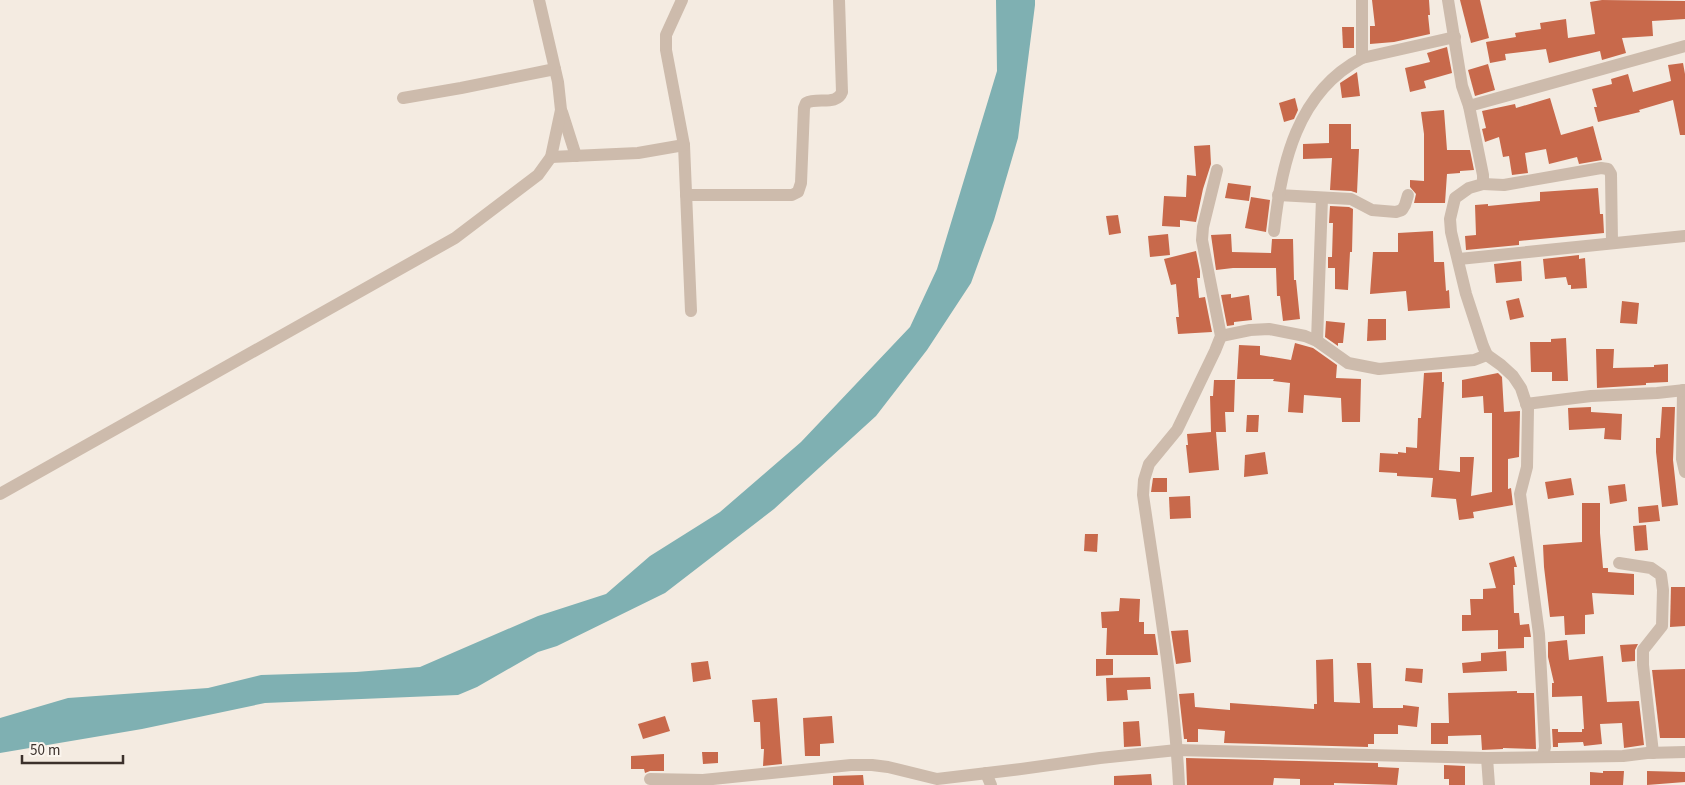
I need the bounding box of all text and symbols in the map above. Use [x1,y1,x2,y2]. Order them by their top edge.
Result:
scale bar [22,732,124,764]
text: 50 m [30,740,60,761]

